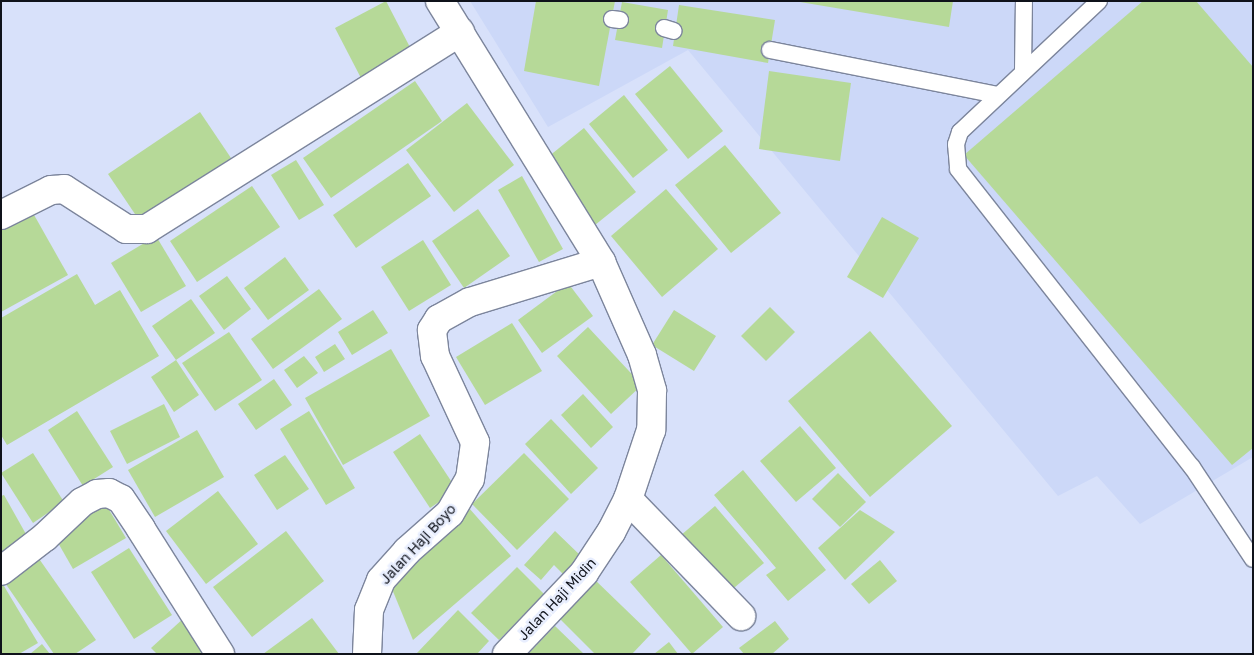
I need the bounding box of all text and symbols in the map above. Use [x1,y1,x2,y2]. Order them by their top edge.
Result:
street label: Jalan Haji Boyo [377,501,459,587]
street label: Jalan Haji Midin [515,554,599,644]

